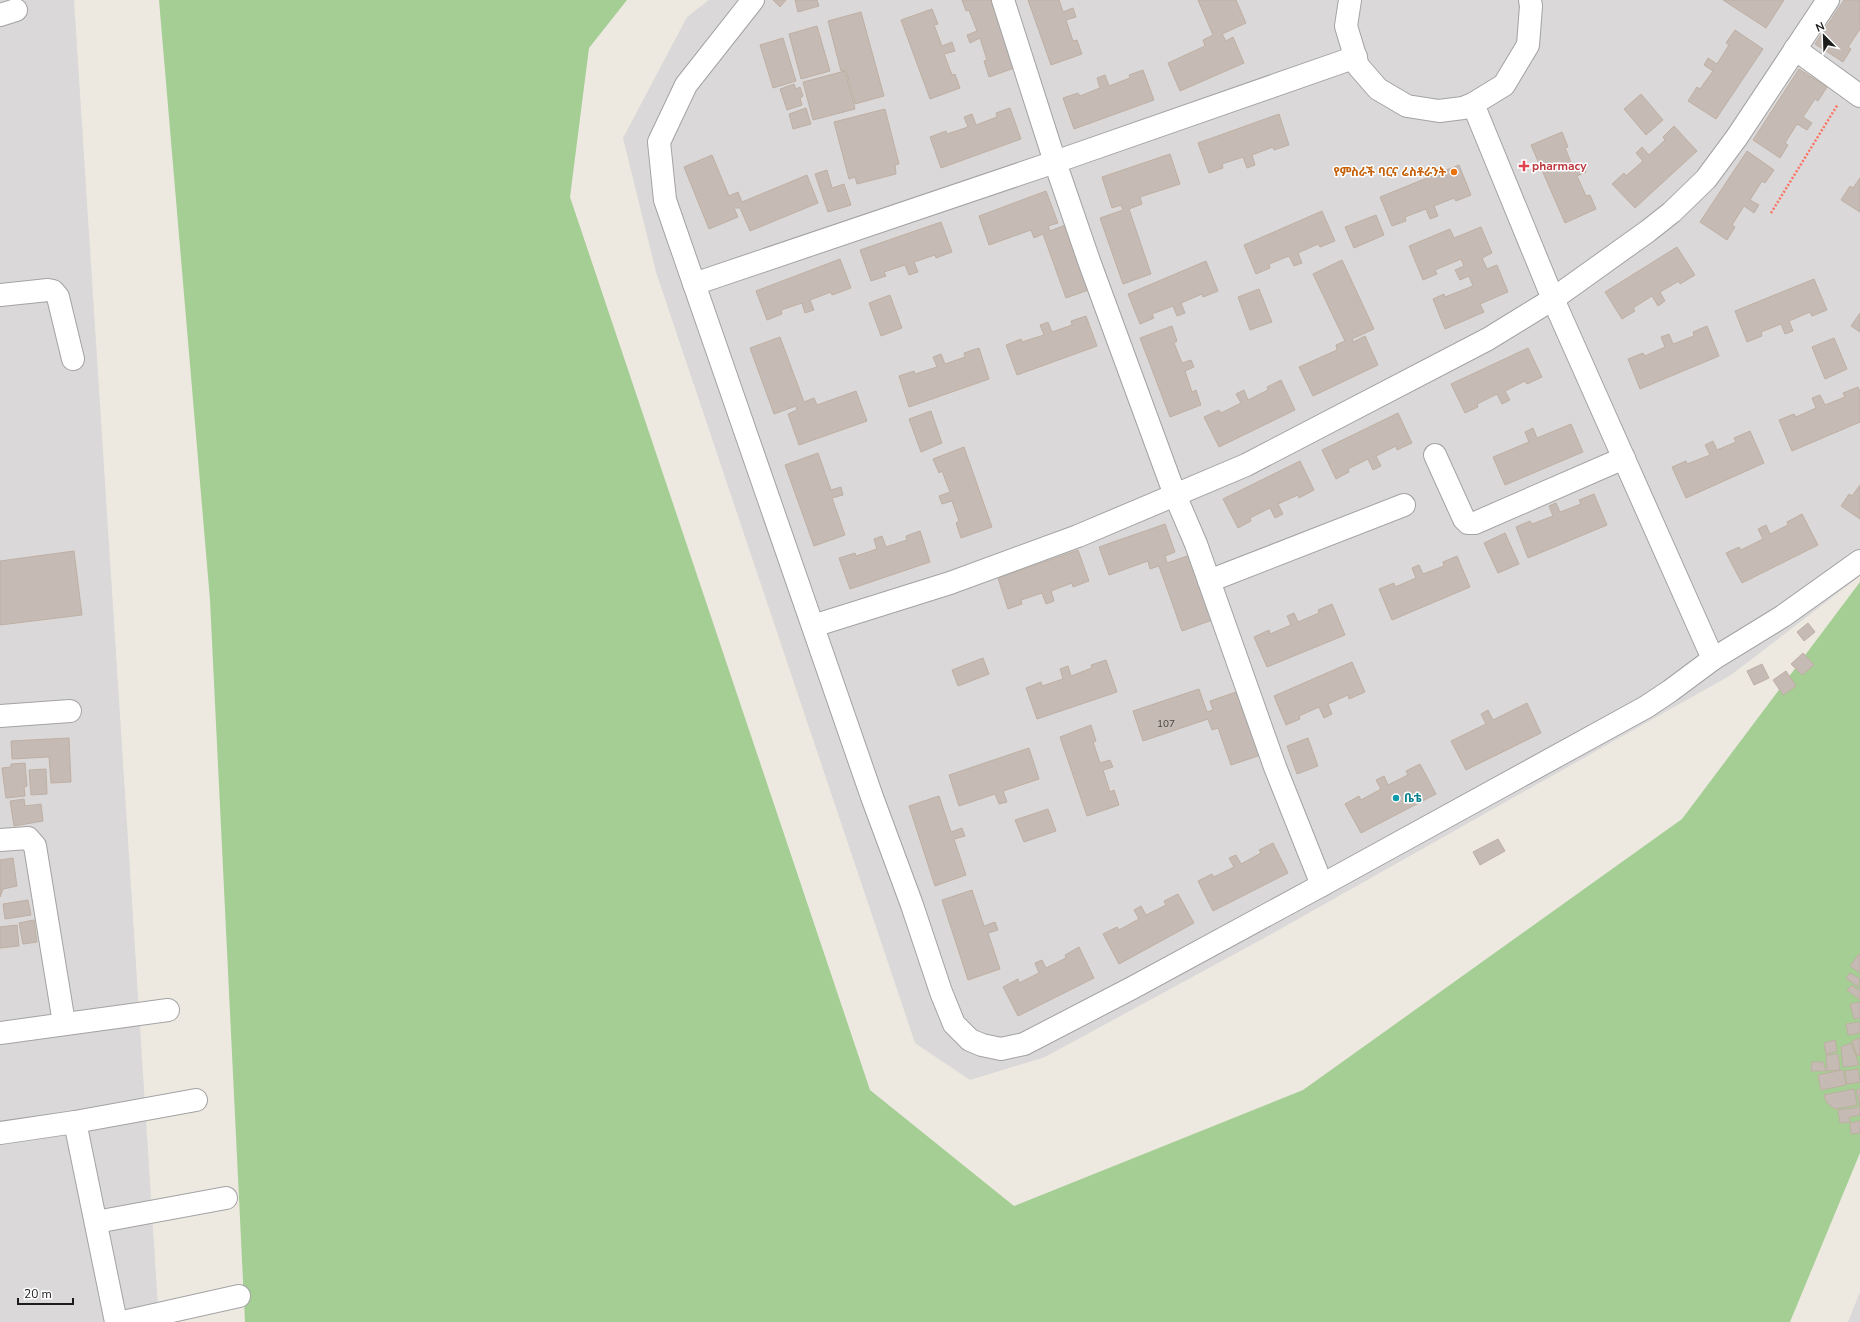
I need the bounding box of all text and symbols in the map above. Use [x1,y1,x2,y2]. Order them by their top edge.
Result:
north arrow [1804,16,1844,56]
text: N [1814,19,1827,36]
place label: pharmacy [1532,158,1587,174]
marker: pharmacy [1519,161,1529,171]
place label: የምስራች ባርና ሬስቶራንት [1334,164,1447,180]
marker: የምስራች ባርና ሬስቶራንት [1449,167,1459,177]
house number: 107 [1157,717,1175,731]
place label: ቤቴ [1404,790,1422,806]
marker: ቤቴ [1391,793,1401,803]
scale bar [18,1280,73,1306]
text: 20 m [24,1286,52,1302]

